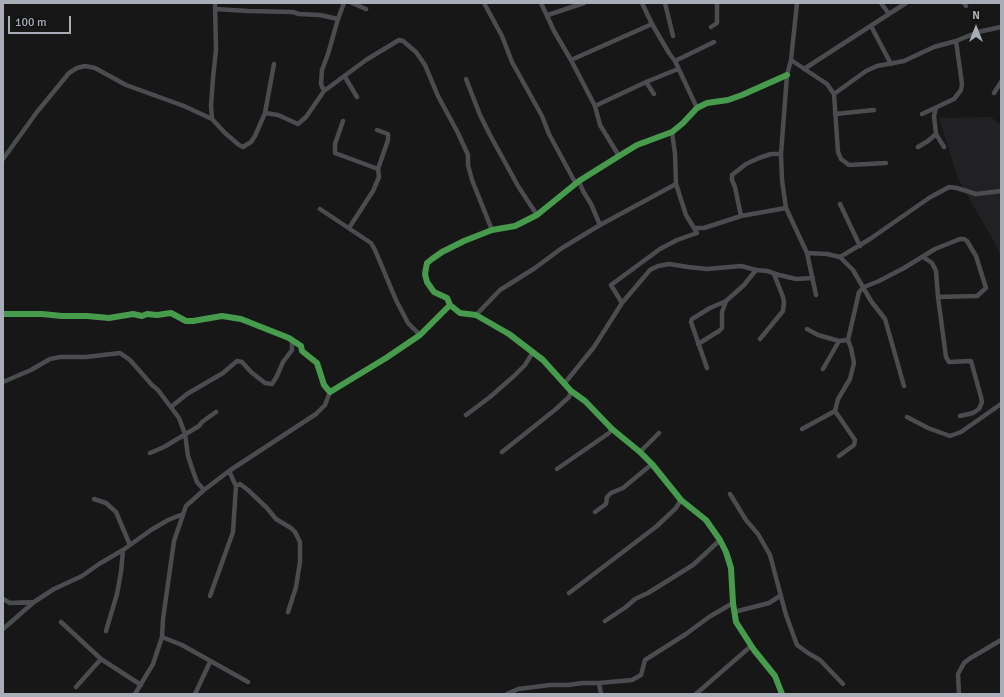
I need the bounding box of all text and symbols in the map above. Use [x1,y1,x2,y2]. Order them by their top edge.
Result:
scale bar [10,8,73,34]
north arrow [956,8,996,48]
text: N [972,9,980,22]
text: 100 m [15,15,47,30]

